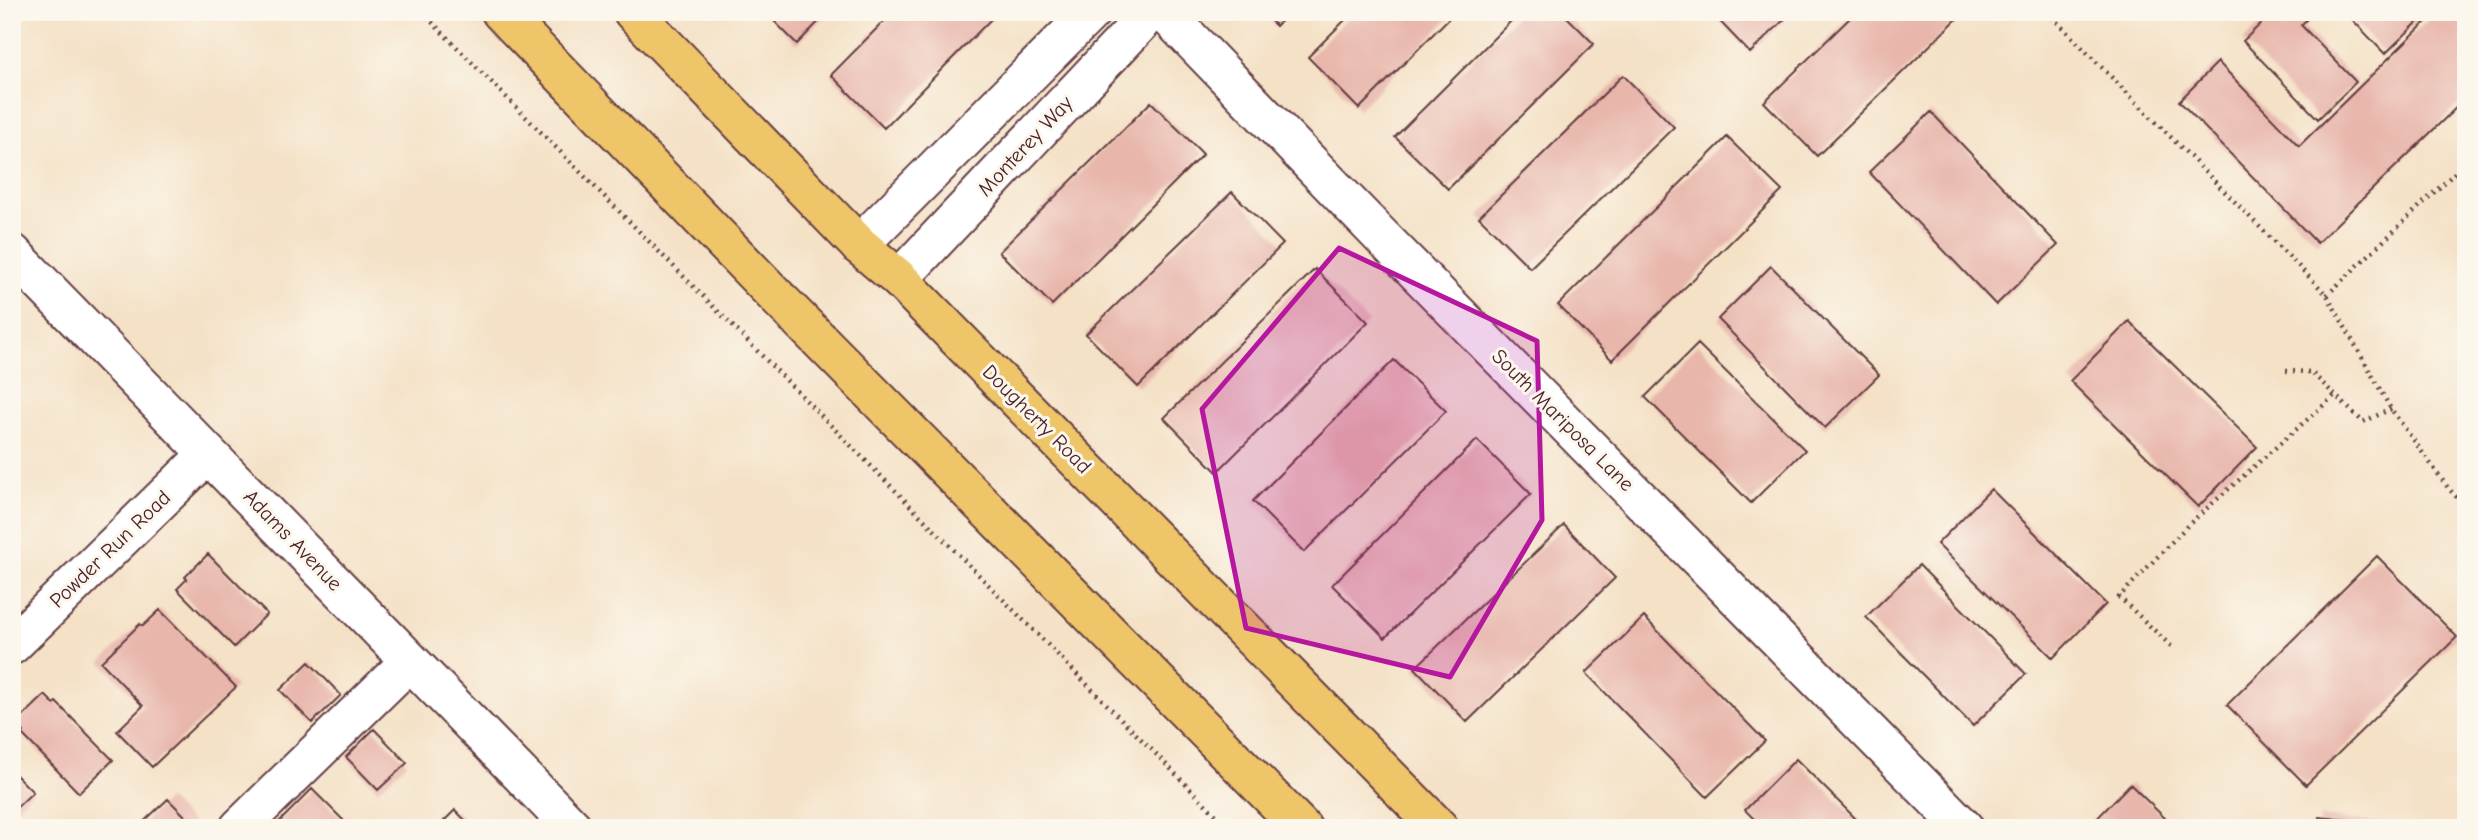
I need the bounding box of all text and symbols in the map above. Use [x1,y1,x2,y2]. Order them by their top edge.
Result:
street label: Monterey Way [973,91,1078,201]
street label: South Mariposa Lane [1487,344,1639,496]
street label: Dougherty Road [978,360,1096,478]
street label: Adams Avenue [239,484,347,596]
street label: Powder Run Road [45,485,175,613]

